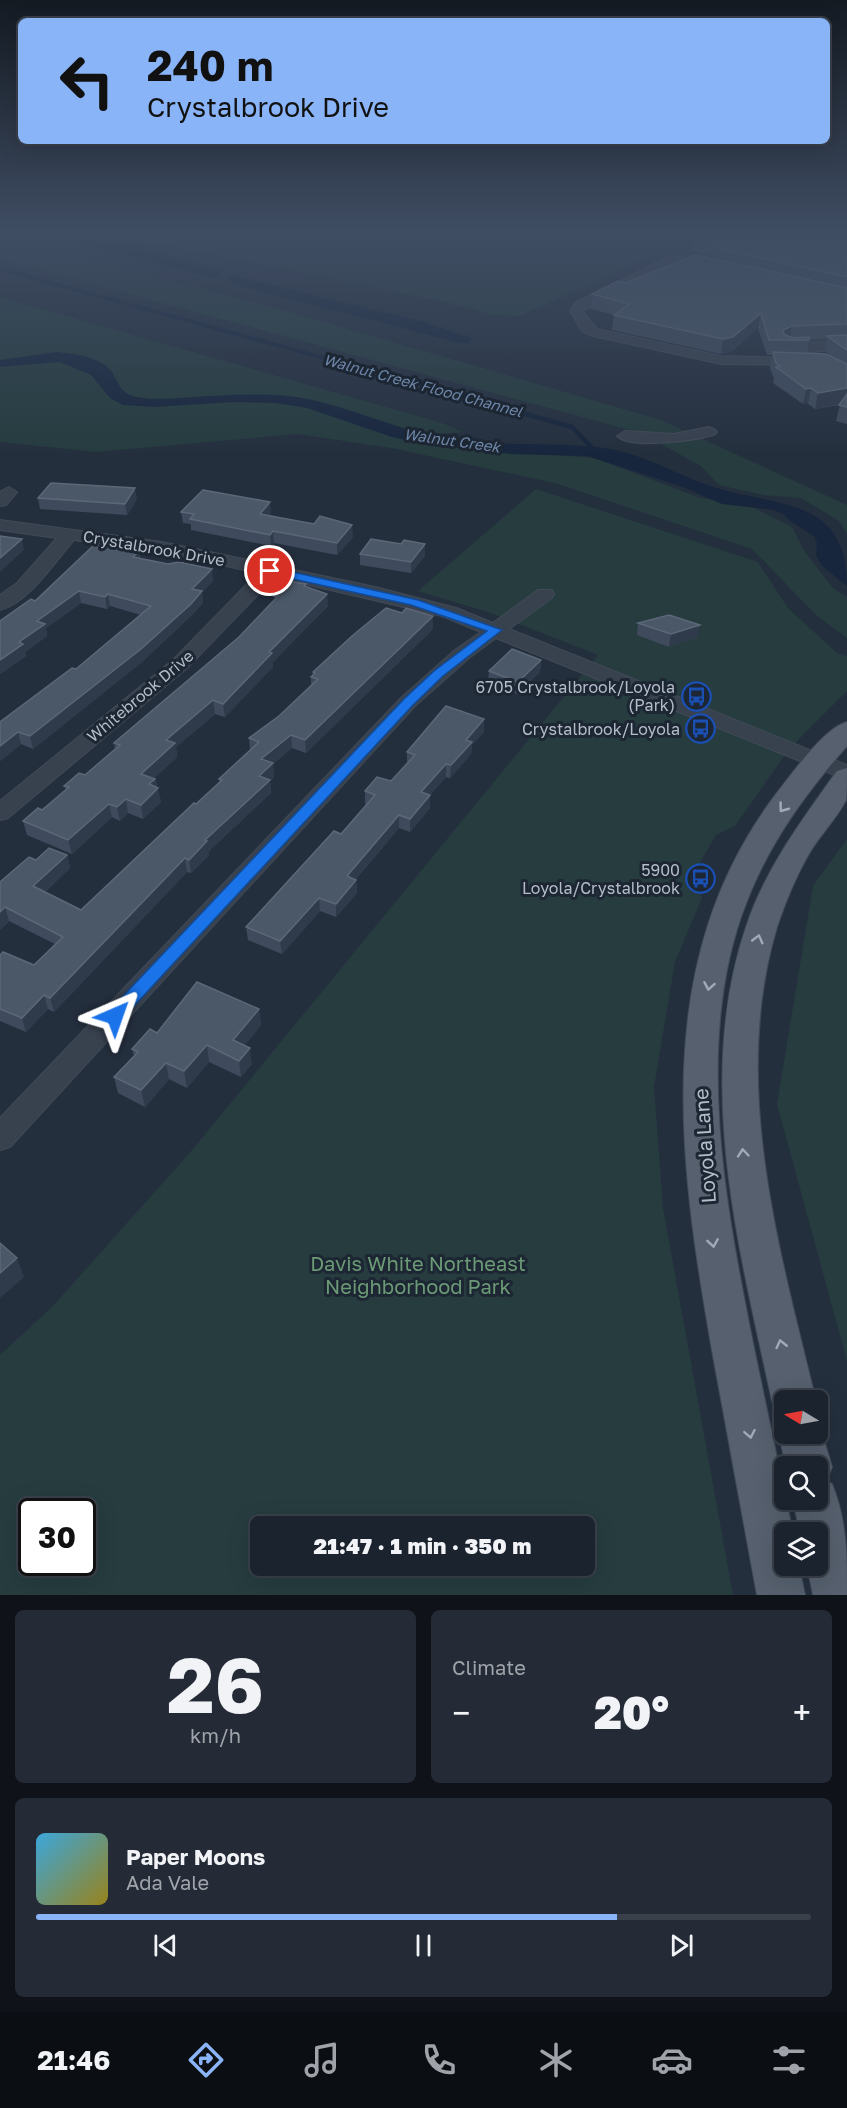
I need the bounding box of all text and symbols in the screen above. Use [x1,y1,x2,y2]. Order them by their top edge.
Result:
text: 240 m [147,40,273,90]
icon: left [48,42,126,120]
text: Crystalbrook Drive [147,91,389,123]
water label: Walnut Creek Flood Channel [322,350,526,421]
water label: Walnut Creek [403,424,503,456]
street label: Crystalbrook Drive [82,526,226,570]
pin [244,545,295,596]
icon: arrive [253,554,286,587]
street label: Whitebrook Drive [83,646,197,746]
place label: 6705 Crystalbrook/Loyola (Park) [476,677,675,715]
bus stop icon: 6705 Crystalbrook/Loyola (Park) [680,680,712,712]
bus stop icon: Crystalbrook/Loyola [685,713,717,745]
place label: Crystalbrook/Loyola [522,719,680,739]
one-way arrow [779,801,790,812]
place label: 5900 Loyola/Crystalbrook [522,860,680,898]
bus stop icon: 5900 Loyola/Crystalbrook [685,863,717,895]
one-way arrow [751,934,763,944]
one-way arrow [703,981,716,991]
position arrow [83,984,147,1048]
street label: Loyola Lane [688,1088,720,1204]
one-way arrow [737,1148,750,1157]
one-way arrow [706,1238,718,1248]
park label: Davis White Northeast Neighborhood Park [310,1251,526,1298]
one-way arrow [776,1339,789,1349]
north arrow [774,1390,828,1444]
map controls [774,1390,828,1576]
one-way arrow [743,1429,756,1439]
button: search [774,1456,828,1510]
speed limit sign: 30 [18,1498,96,1576]
button: layers [774,1522,828,1576]
text: 21:47 · 1 min · 350 m [314,1532,531,1559]
text: 26 [167,1637,264,1730]
text: Climate [452,1655,526,1679]
text: 20° [594,1685,669,1739]
text: − [452,1693,470,1732]
text: + [793,1693,811,1732]
text: km/h [190,1723,241,1747]
text: Paper Moons [126,1843,265,1870]
text: Ada Vale [126,1870,209,1894]
icon: previous [149,1929,182,1962]
icon: pause [407,1929,440,1962]
icon: next [665,1929,698,1962]
icon: directions [185,2039,227,2081]
icon: music [301,2039,343,2081]
icon: phone [418,2039,460,2081]
icon: climate [535,2039,577,2081]
icon: car [651,2039,693,2081]
icon: filters [768,2039,810,2081]
text: 21:46 [37,2044,110,2076]

